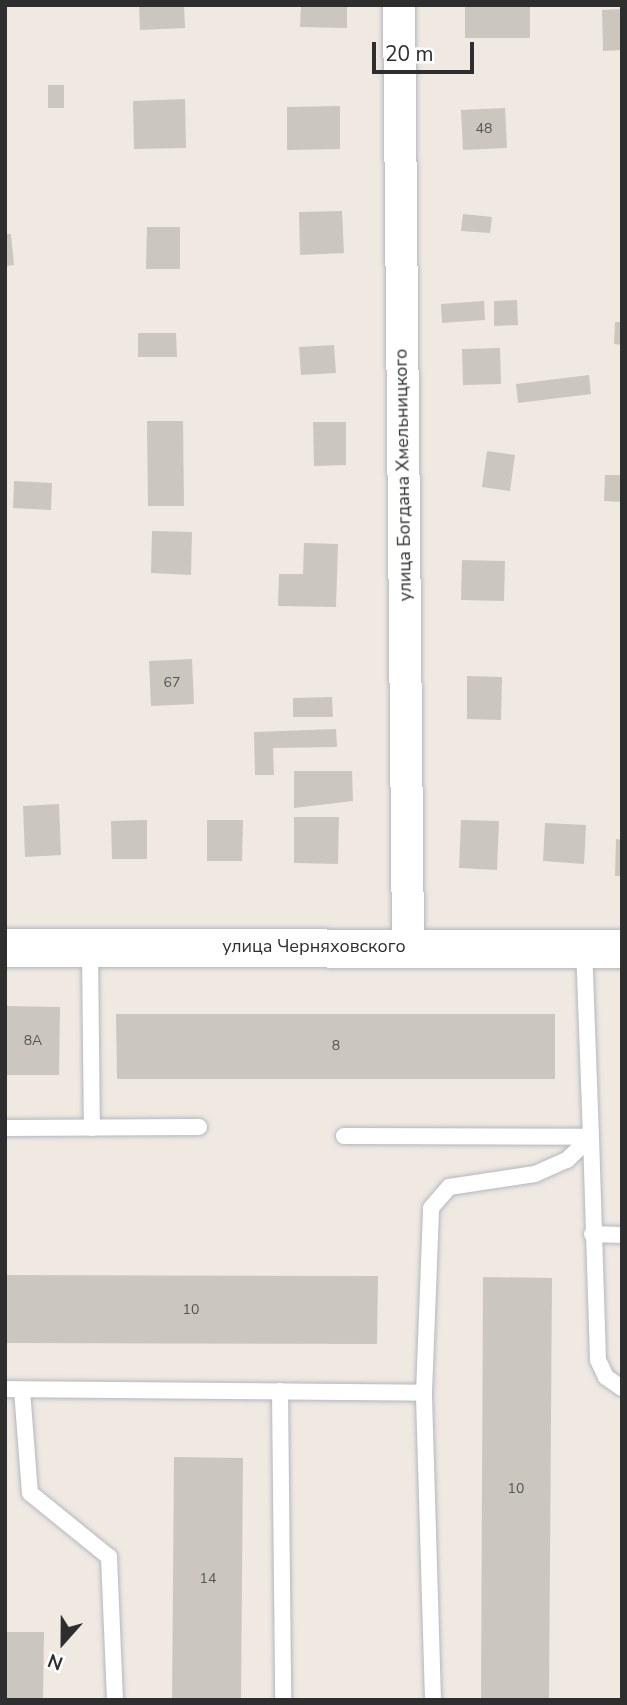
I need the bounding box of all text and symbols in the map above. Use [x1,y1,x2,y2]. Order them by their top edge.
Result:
scale bar [375,28,476,72]
text: 20 m [385,40,434,68]
house number: 48 [476,121,492,137]
street label: улица Богдана Хмельницкого [390,348,416,602]
house number: 67 [164,675,180,691]
street label: улица Черняховского [222,935,406,957]
house number: 8А [24,1033,42,1049]
house number: 8 [332,1038,340,1054]
house number: 10 [183,1302,199,1318]
house number: 10 [508,1481,524,1497]
house number: 14 [200,1571,216,1587]
north arrow [28,1607,98,1677]
text: N [44,1647,67,1676]

